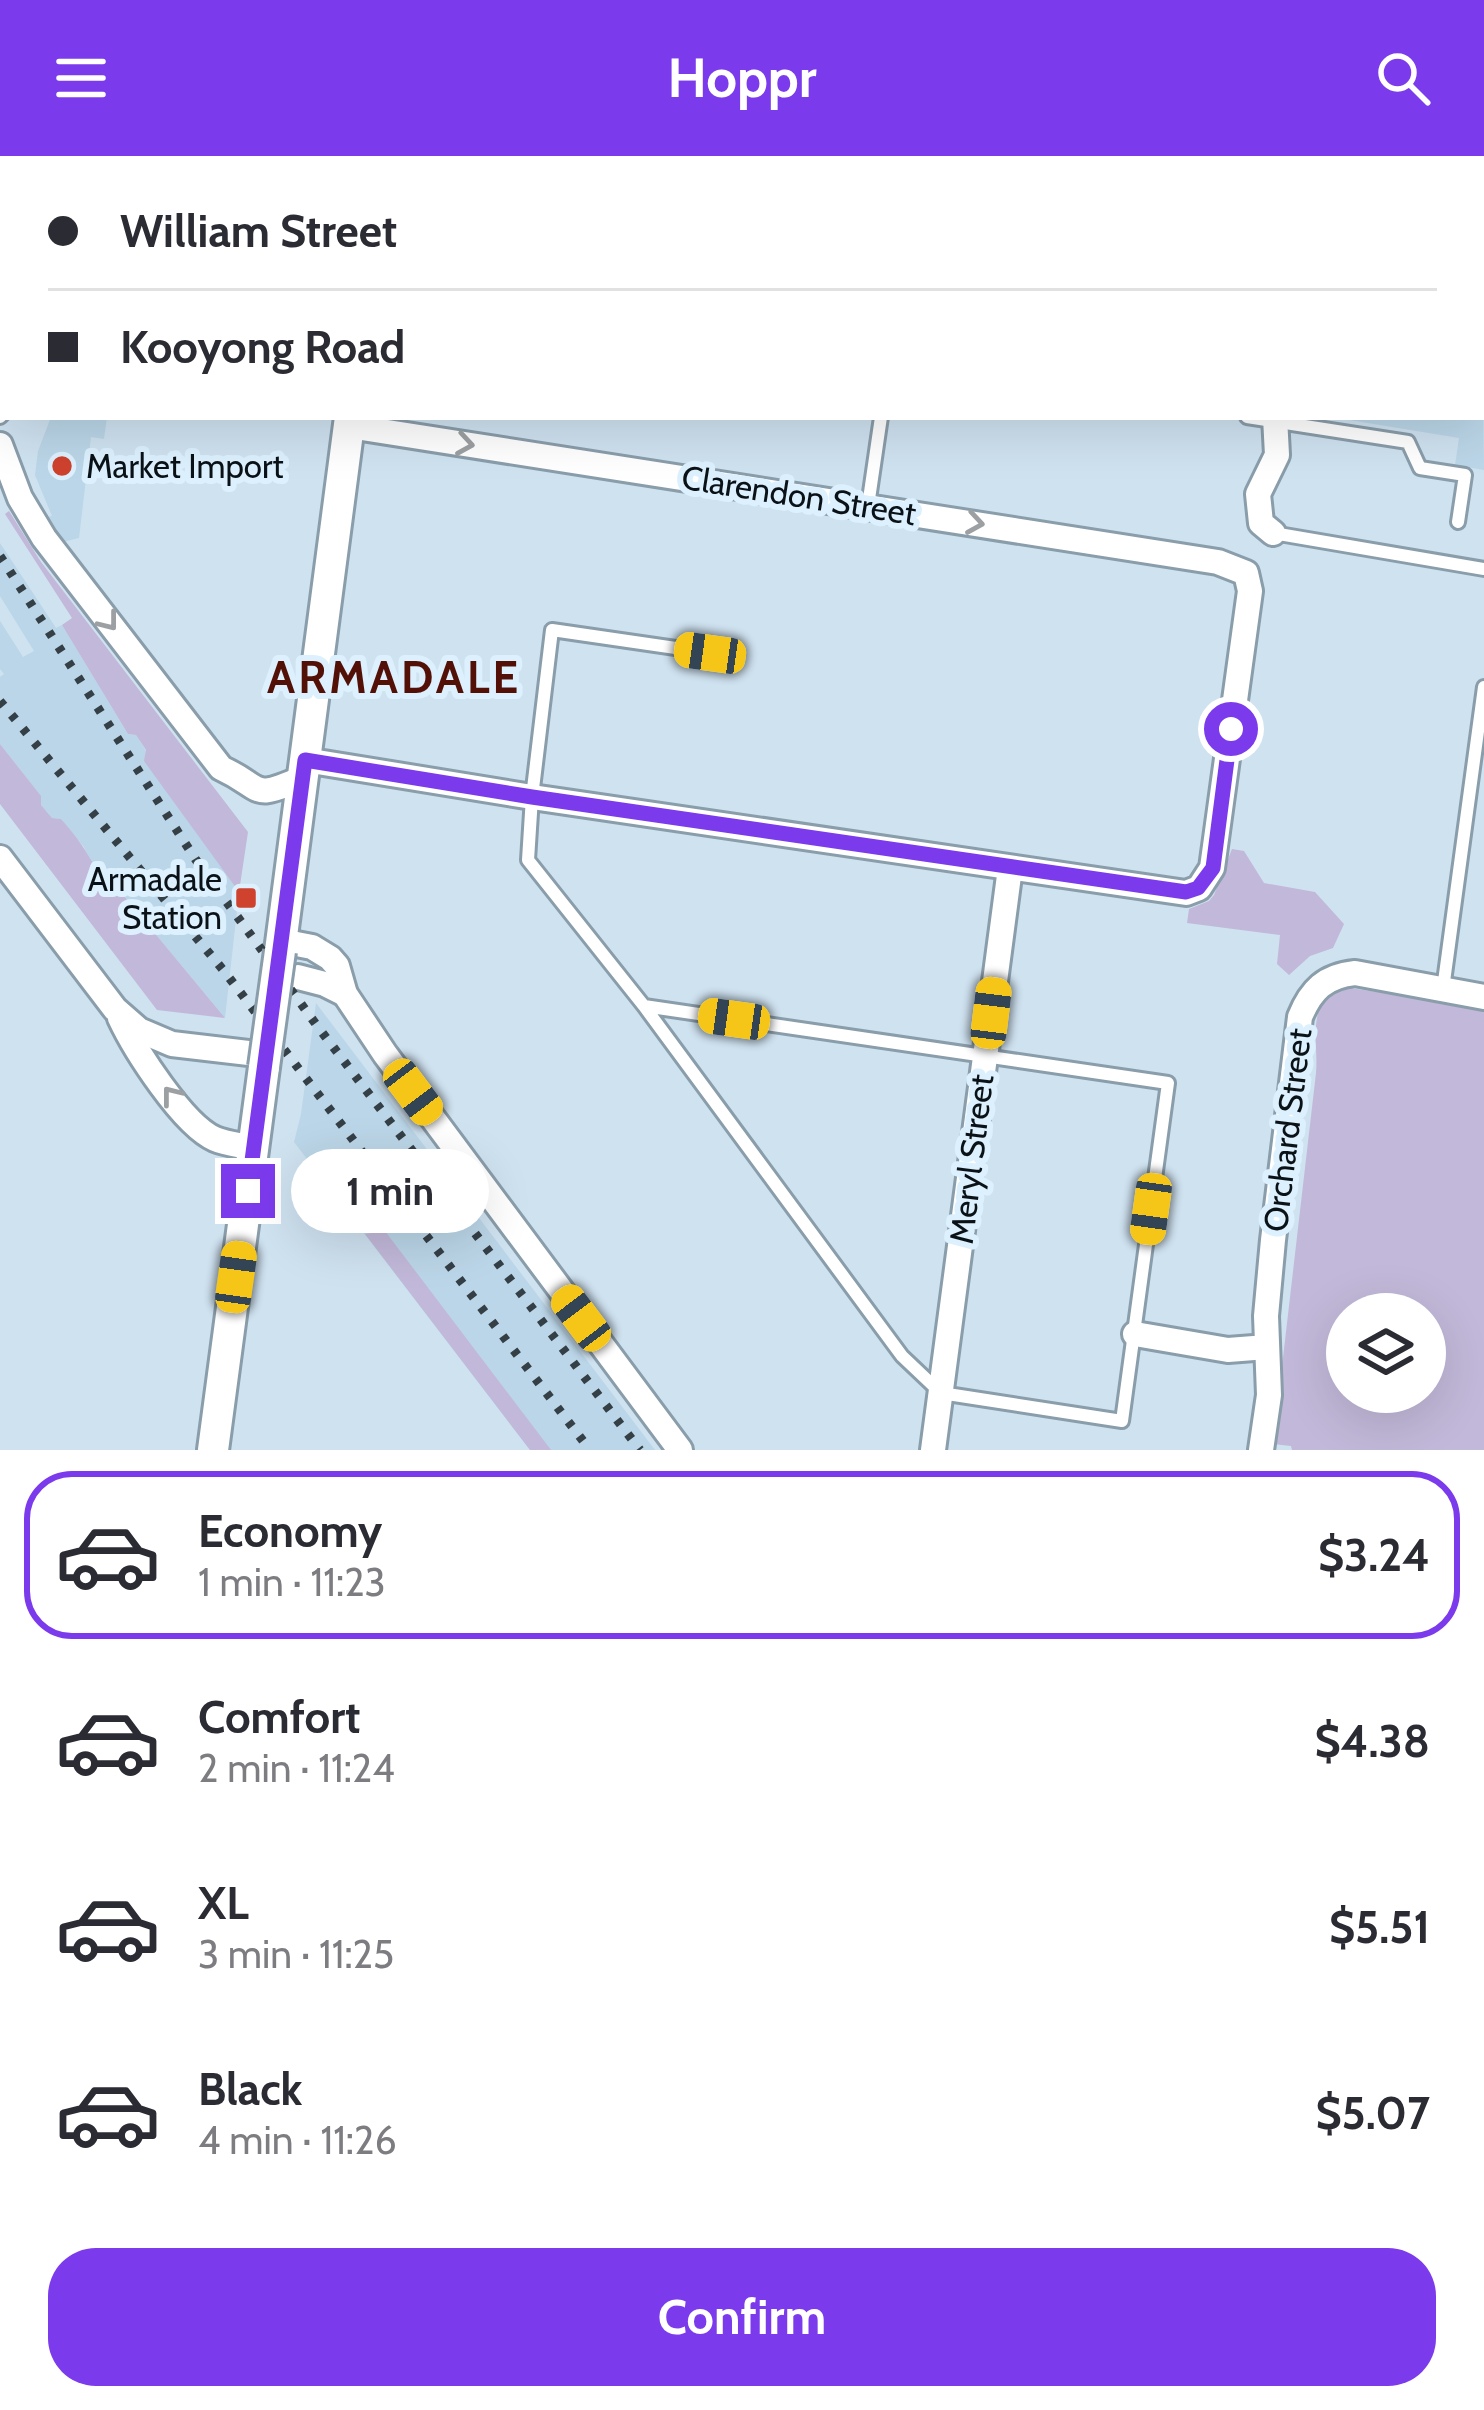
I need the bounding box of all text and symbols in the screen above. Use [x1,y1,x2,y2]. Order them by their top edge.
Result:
icon: menu [48,45,114,111]
text: Hoppr [667,45,817,111]
icon: search [1370,45,1436,111]
text: William Street [120,204,397,258]
text: Kooyong Road [120,320,405,374]
one-way arrow [455,430,475,456]
place label: Market Import [86,446,284,486]
marker: Market Import [49,453,75,479]
street label: Clarendon Street [679,457,919,533]
one-way arrow [965,509,984,535]
one-way arrow [94,609,116,631]
car [672,630,748,676]
district label: ARMADALE [267,650,521,704]
route start [1204,702,1258,756]
place label: Armadale Station [88,859,222,937]
marker: Armadale Station [233,885,259,911]
car [969,975,1013,1051]
car [696,996,772,1042]
street label: Orchard Street [1255,1026,1319,1234]
car [377,1052,449,1132]
street label: Meryl Street [941,1072,1001,1246]
one-way arrow [164,1087,185,1109]
callout: 1 min [290,1149,488,1233]
route end [221,1164,275,1218]
text: 1 min [346,1167,434,1215]
car [1128,1171,1174,1247]
car [213,1239,259,1315]
car [545,1278,617,1358]
map controls [1326,1293,1446,1413]
button: layers [1326,1293,1446,1413]
icon: car [54,1501,162,1609]
text: Economy [198,1504,382,1558]
text: $3.24 [1318,1528,1430,1582]
text: 1 min · 11:23 [198,1558,386,1606]
icon: car [54,1687,162,1795]
text: Comfort [198,1690,361,1744]
text: $4.38 [1315,1714,1430,1768]
text: 2 min · 11:24 [198,1744,395,1792]
icon: car [54,1873,162,1981]
text: XL [198,1876,249,1930]
text: $5.51 [1329,1900,1430,1954]
text: 3 min · 11:25 [198,1930,394,1978]
icon: car [54,2059,162,2167]
text: Black [198,2062,302,2116]
text: $5.07 [1315,2086,1430,2140]
text: 4 min · 11:26 [198,2116,397,2164]
button: Confirm [48,2248,1436,2386]

